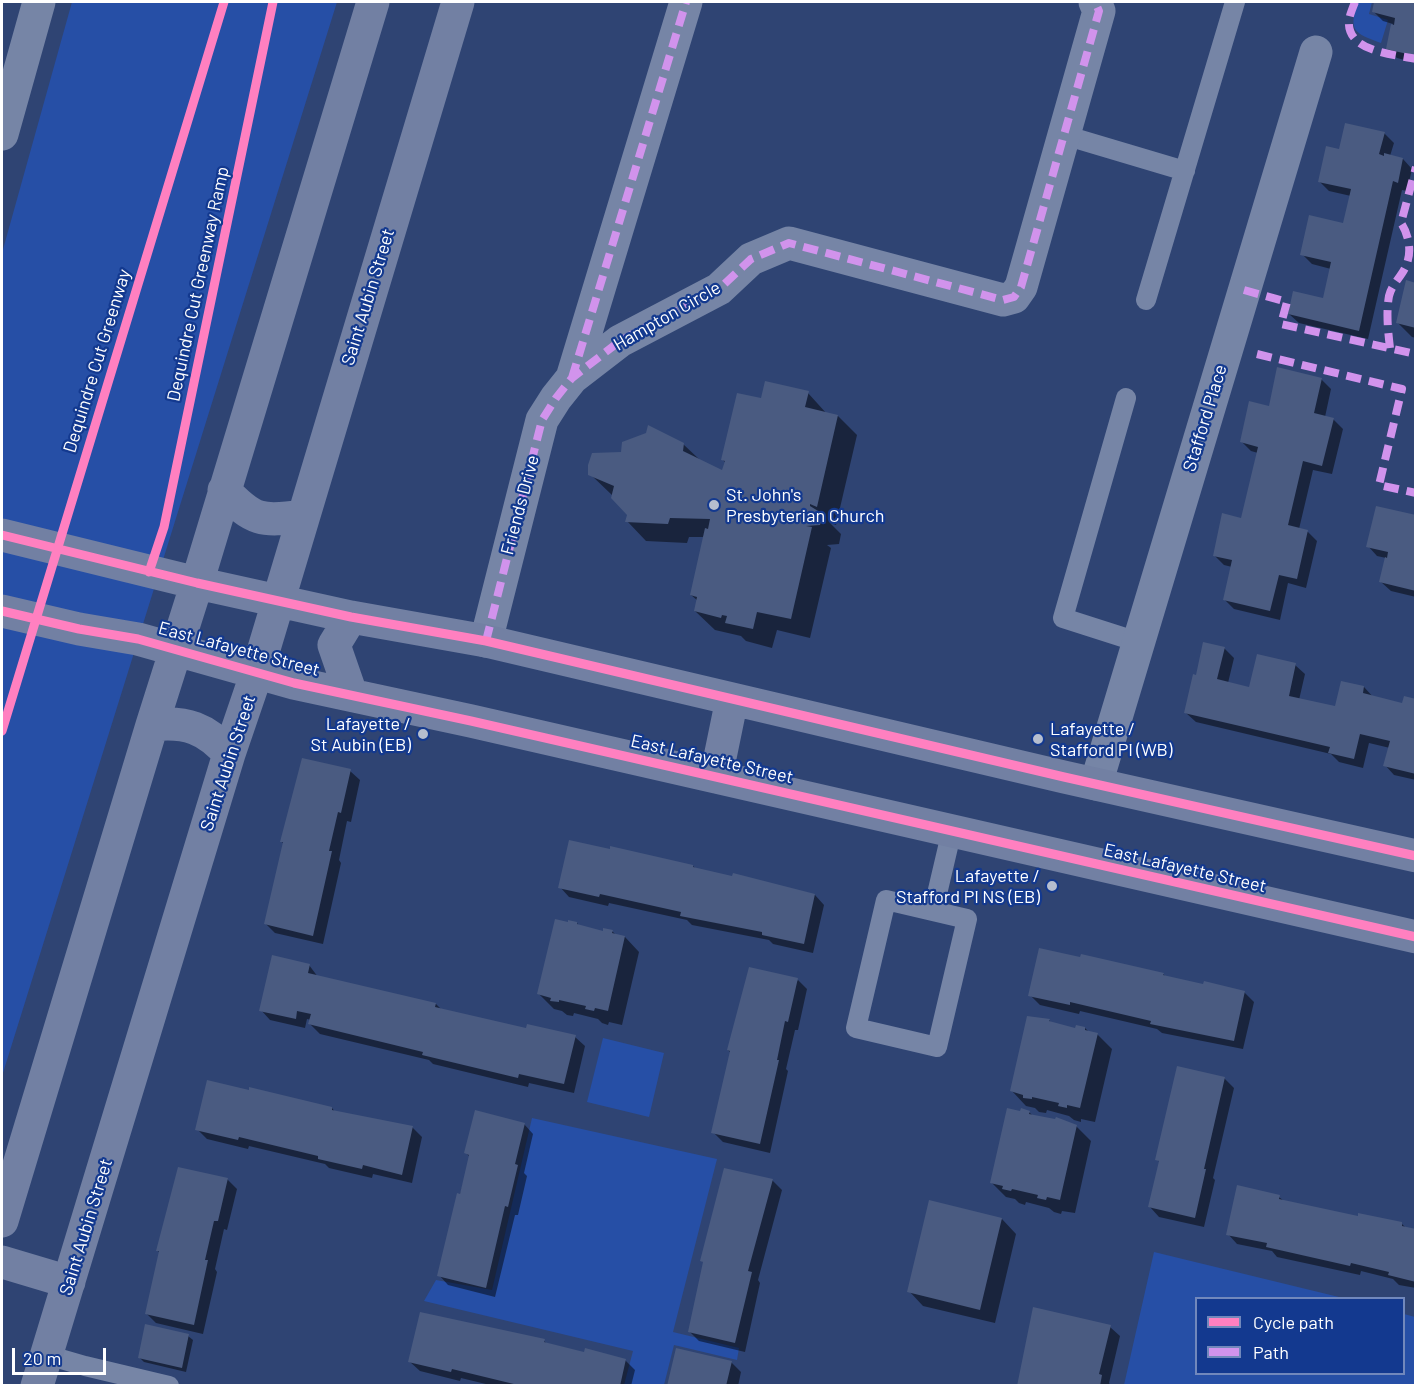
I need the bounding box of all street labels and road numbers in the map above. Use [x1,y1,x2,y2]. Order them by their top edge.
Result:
street label: Dequindre Cut Greenway Ramp [163,165,233,403]
street label: Saint Aubin Street [337,226,399,368]
street label: Dequindre Cut Greenway [59,266,135,456]
street label: Hampton Circle [610,277,724,355]
street label: Stafford Place [1178,362,1232,474]
street label: Friends Drive [496,453,544,557]
street label: East Lafayette Street [156,617,322,681]
street label: Saint Aubin Street [196,692,260,834]
street label: East Lafayette Street [629,730,795,788]
street label: East Lafayette Street [1102,839,1268,897]
street label: Saint Aubin Street [55,1156,117,1298]

